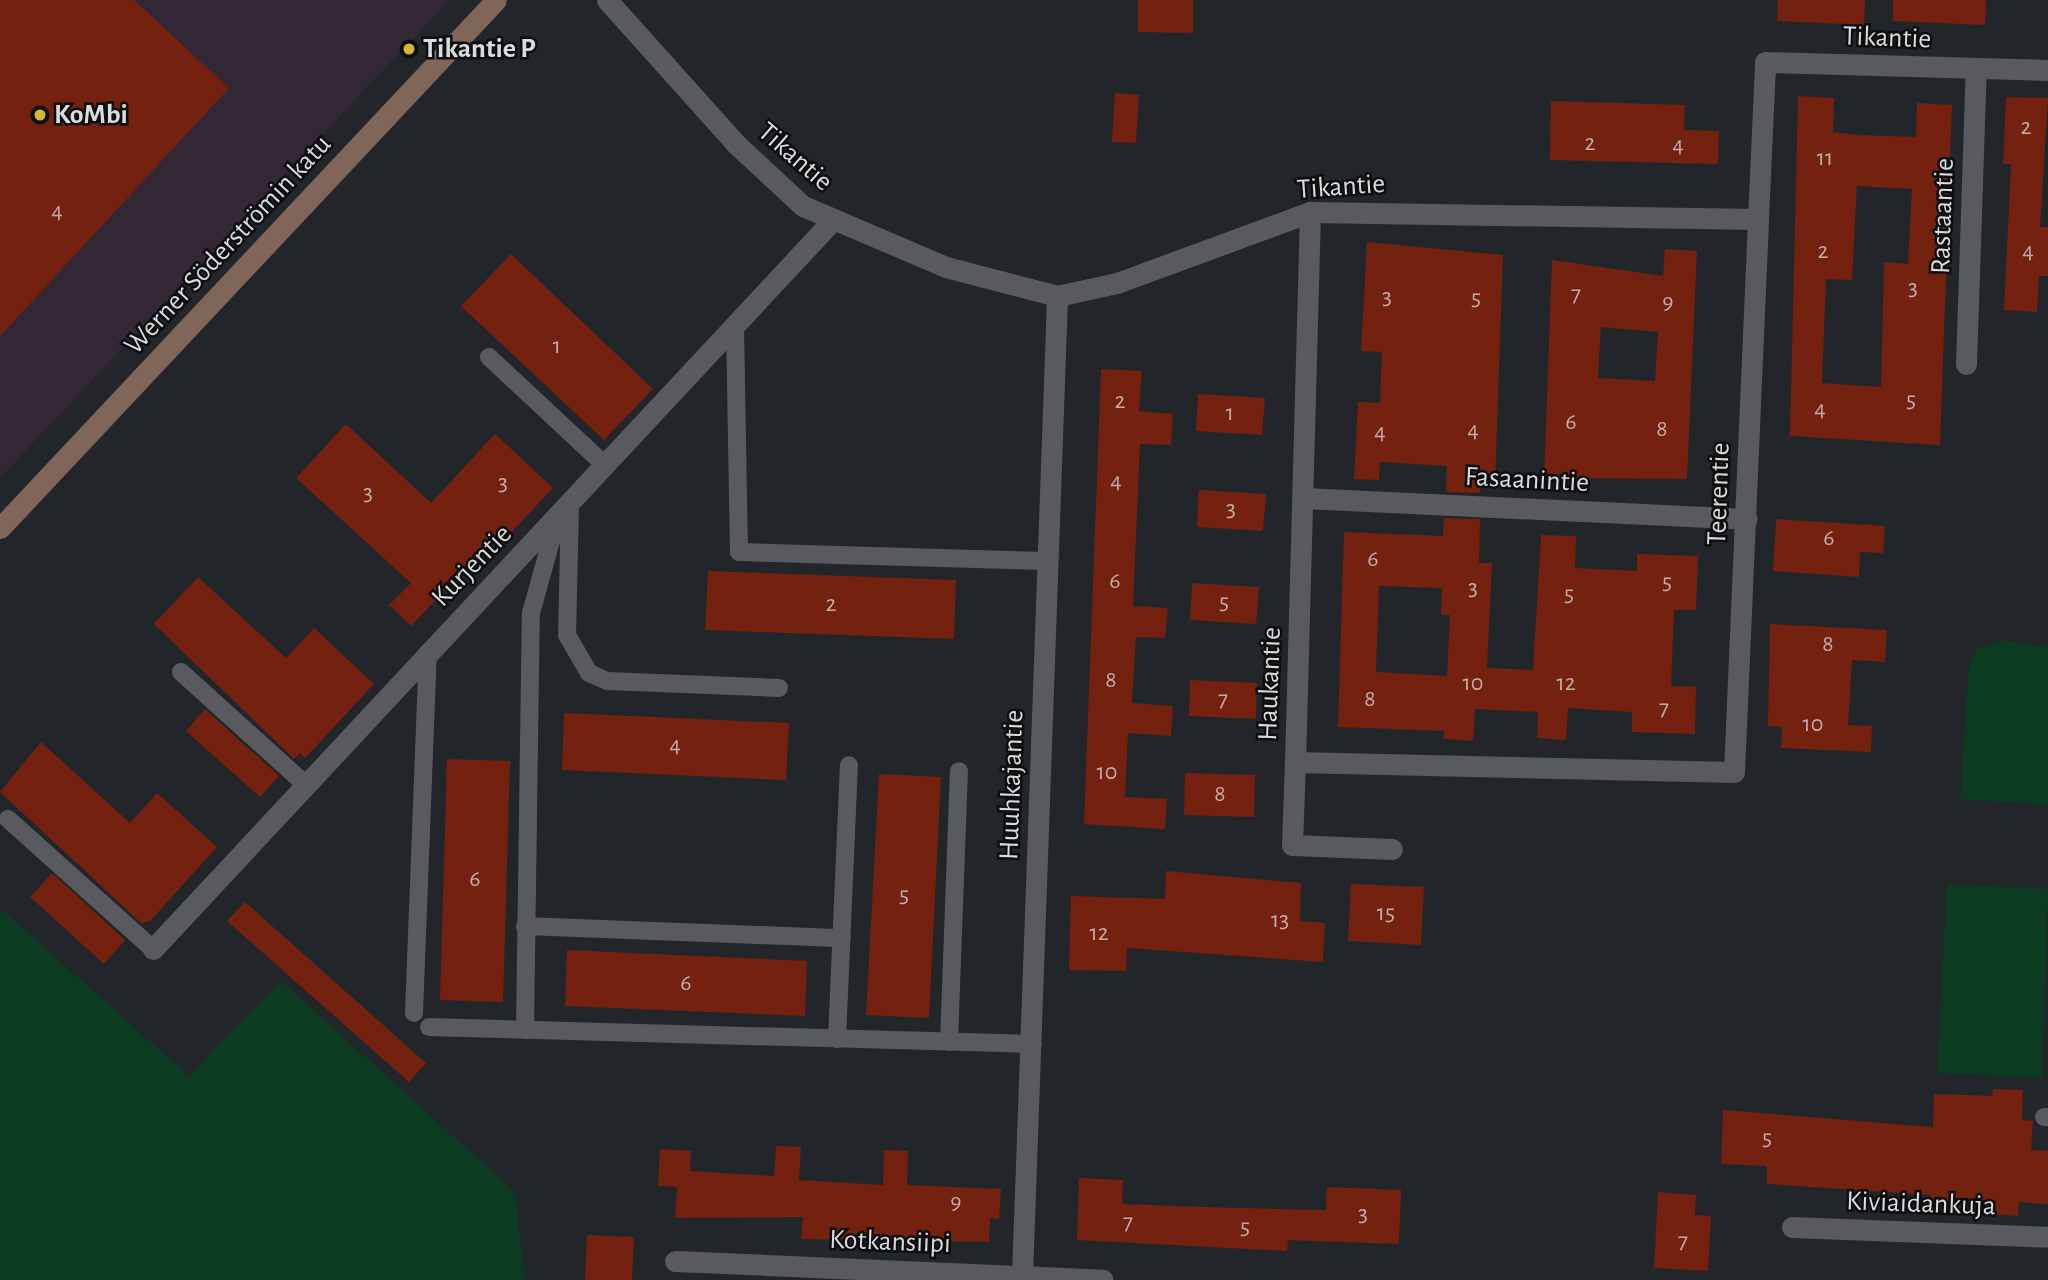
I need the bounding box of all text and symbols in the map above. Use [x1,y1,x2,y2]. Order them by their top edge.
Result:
street label: Tikantie [1842,20,1932,56]
place label: Tikantie P [423,32,536,66]
marker: Tikantie P [401,41,417,57]
place label: KoMbi [54,98,128,132]
marker: KoMbi [32,107,48,123]
house number: 2 [2021,114,2031,142]
street label: Tikantie [751,115,839,199]
street label: Werner Söderströmin katu [118,128,338,362]
house number: 2 [1585,130,1595,158]
house number: 4 [1672,132,1684,160]
house number: 11 [1817,145,1833,173]
street label: Rastaantie [1924,158,1962,274]
street label: Tikantie [1296,167,1386,207]
house number: 4 [51,198,63,226]
house number: 2 [1818,238,1828,266]
house number: 4 [2022,238,2034,266]
house number: 3 [1908,275,1918,303]
house number: 7 [1571,281,1581,309]
house number: 3 [1382,284,1392,312]
house number: 5 [1471,285,1481,313]
house number: 9 [1662,289,1674,317]
house number: 1 [553,333,561,361]
house number: 5 [1906,387,1916,415]
house number: 2 [1115,388,1125,416]
house number: 4 [1814,396,1826,424]
house number: 1 [1226,400,1234,428]
house number: 6 [1565,409,1577,437]
house number: 8 [1656,416,1668,444]
house number: 4 [1467,417,1479,445]
house number: 4 [1374,419,1386,447]
street label: Teerentie [1700,442,1738,546]
street label: Fasaanintie [1464,460,1590,500]
house number: 4 [1110,468,1122,496]
house number: 3 [498,470,508,498]
house number: 3 [363,480,373,508]
house number: 3 [1226,496,1236,524]
street label: Kurjentie [425,518,519,614]
house number: 6 [1823,525,1835,553]
house number: 6 [1367,546,1379,574]
house number: 6 [1109,568,1121,596]
house number: 5 [1662,569,1672,597]
house number: 3 [1468,575,1478,603]
house number: 5 [1564,581,1574,609]
house number: 5 [1219,589,1229,617]
house number: 2 [826,591,836,619]
street label: Haukantie [1251,627,1289,741]
house number: 8 [1822,631,1834,659]
house number: 8 [1105,667,1117,695]
house number: 10 [1463,670,1483,698]
house number: 12 [1556,670,1576,698]
house number: 7 [1218,686,1228,714]
house number: 8 [1364,686,1376,714]
house number: 7 [1659,695,1669,723]
street label: Huuhkajantie [993,709,1031,861]
house number: 10 [1803,711,1823,739]
house number: 4 [669,732,681,760]
house number: 10 [1097,759,1117,787]
house number: 8 [1214,781,1226,809]
house number: 6 [469,866,481,894]
house number: 5 [899,882,909,910]
house number: 15 [1377,900,1395,928]
house number: 13 [1271,907,1289,935]
house number: 12 [1089,920,1109,948]
house number: 6 [680,970,692,998]
house number: 5 [1762,1125,1772,1153]
street label: Kiviaidankuja [1846,1185,1996,1223]
house number: 9 [950,1189,962,1217]
house number: 3 [1358,1201,1368,1229]
house number: 7 [1123,1209,1133,1237]
house number: 5 [1240,1214,1250,1242]
street label: Kotkansiipi [829,1223,951,1261]
house number: 7 [1678,1228,1688,1256]

